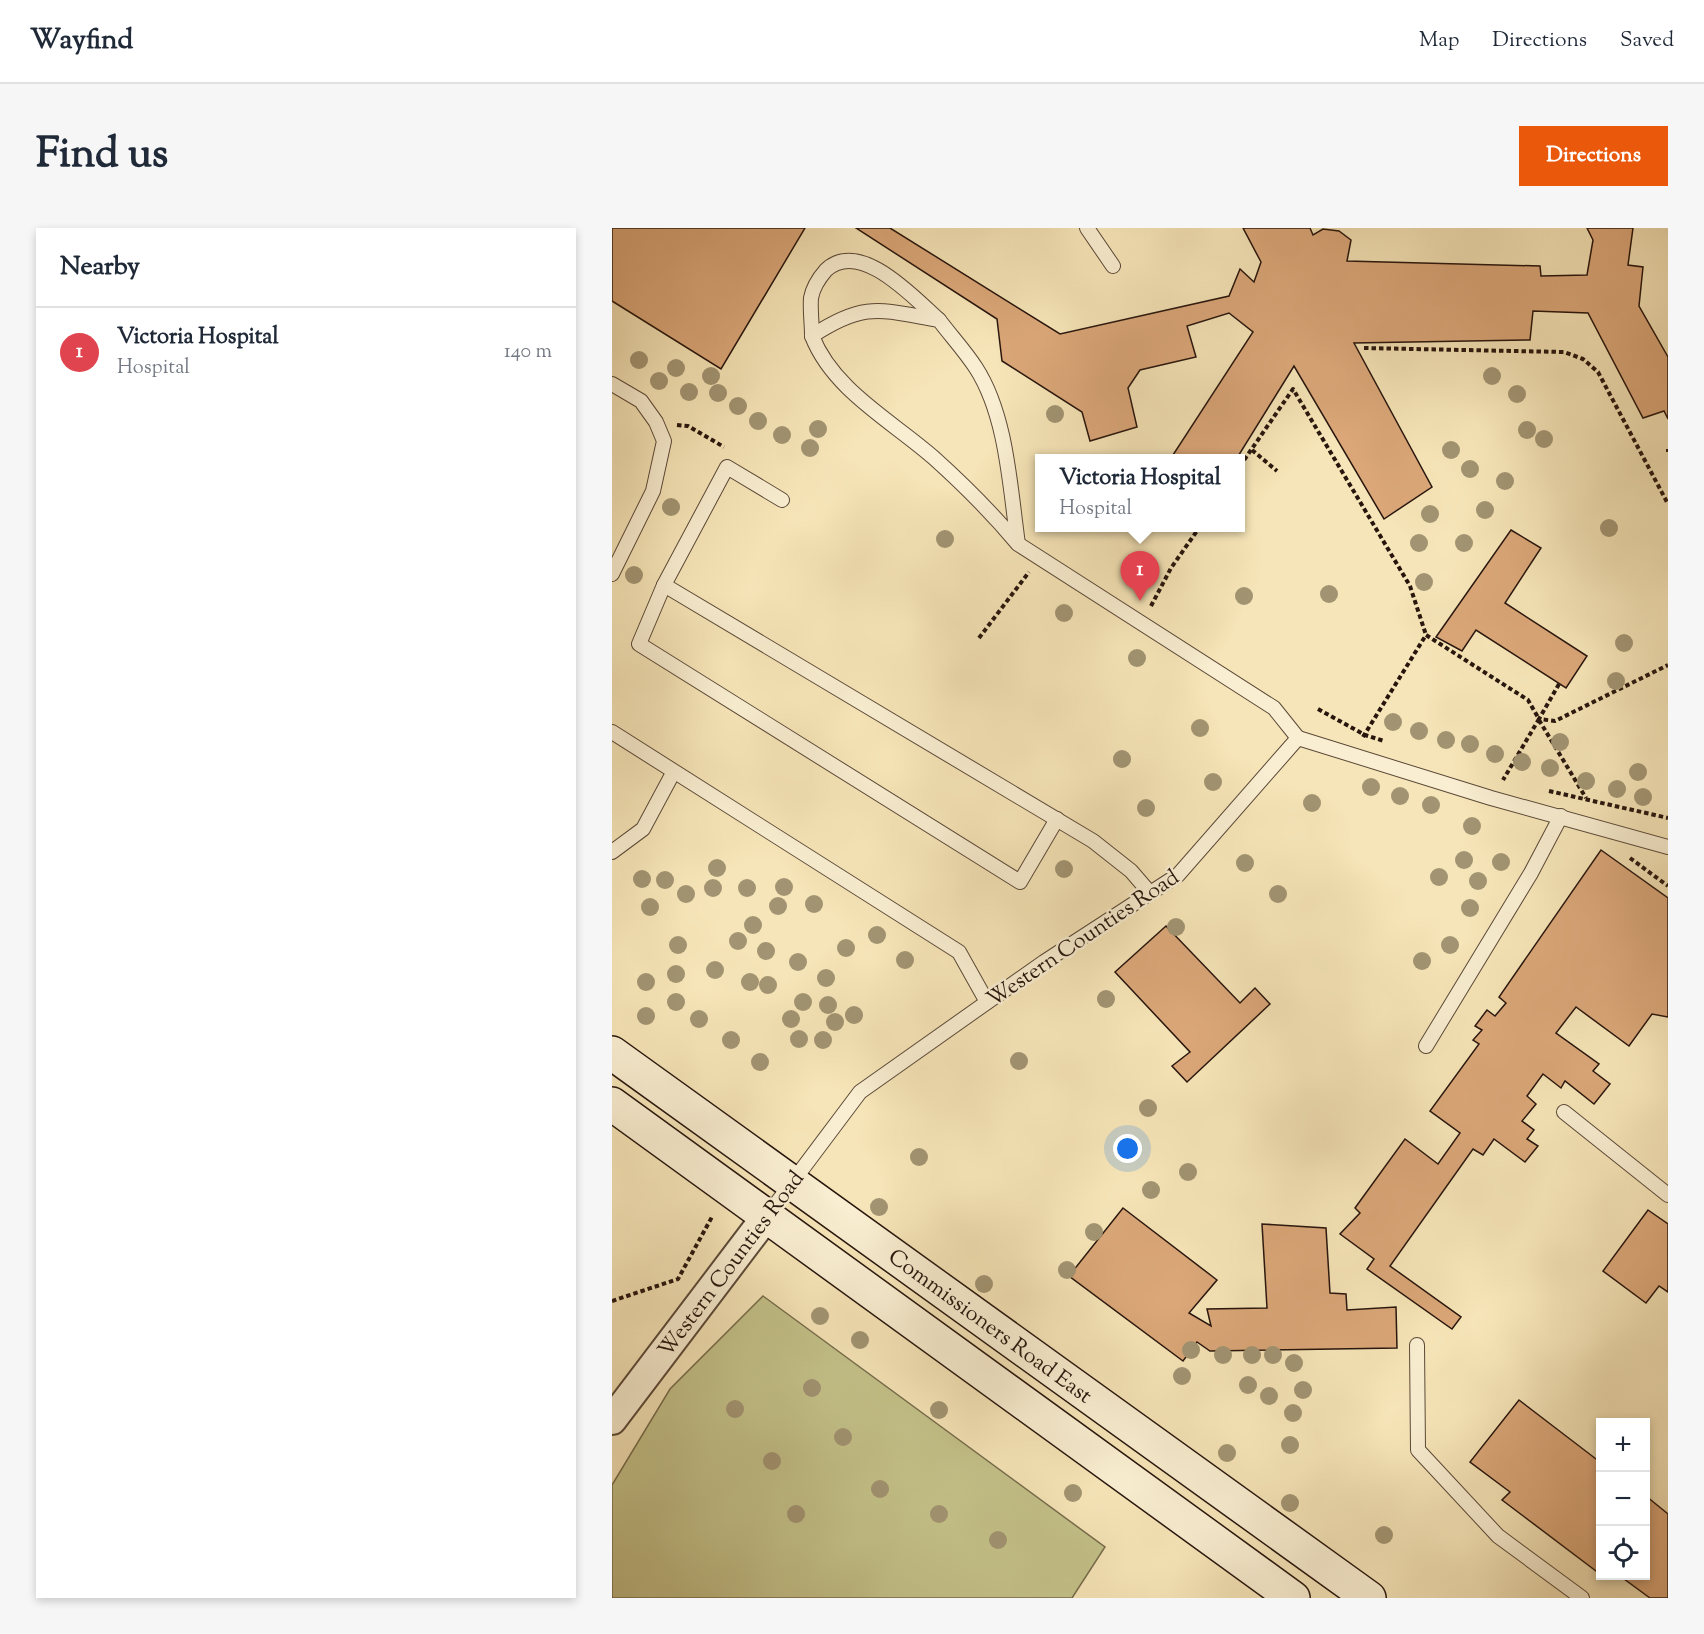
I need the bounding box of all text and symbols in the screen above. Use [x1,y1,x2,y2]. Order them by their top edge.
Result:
text: Wayfind [30,21,133,61]
text: Map [1419,26,1459,56]
text: Directions [1492,26,1587,56]
text: Saved [1620,26,1674,56]
text: Find us [36,126,168,186]
button: Directions [1519,126,1668,186]
text: Nearby [60,249,140,286]
text: Victoria Hospital [117,322,279,354]
text: 1 [76,338,83,367]
text: 140 m [504,338,552,367]
text: Hospital [117,354,190,383]
popup [1035,454,1245,532]
text: Victoria Hospital [1059,463,1221,495]
text: Hospital [1059,495,1132,524]
pin: 1 [1120,552,1160,601]
street label: Western Counties Road [981,863,1186,1016]
your location [1113,1134,1142,1163]
street label: Western Counties Road [652,1165,813,1365]
street label: Commissioners Road East [880,1242,1098,1413]
map controls [1596,1418,1650,1580]
button: + [1596,1418,1650,1472]
button: − [1596,1472,1650,1526]
button: locate [1596,1526,1650,1580]

